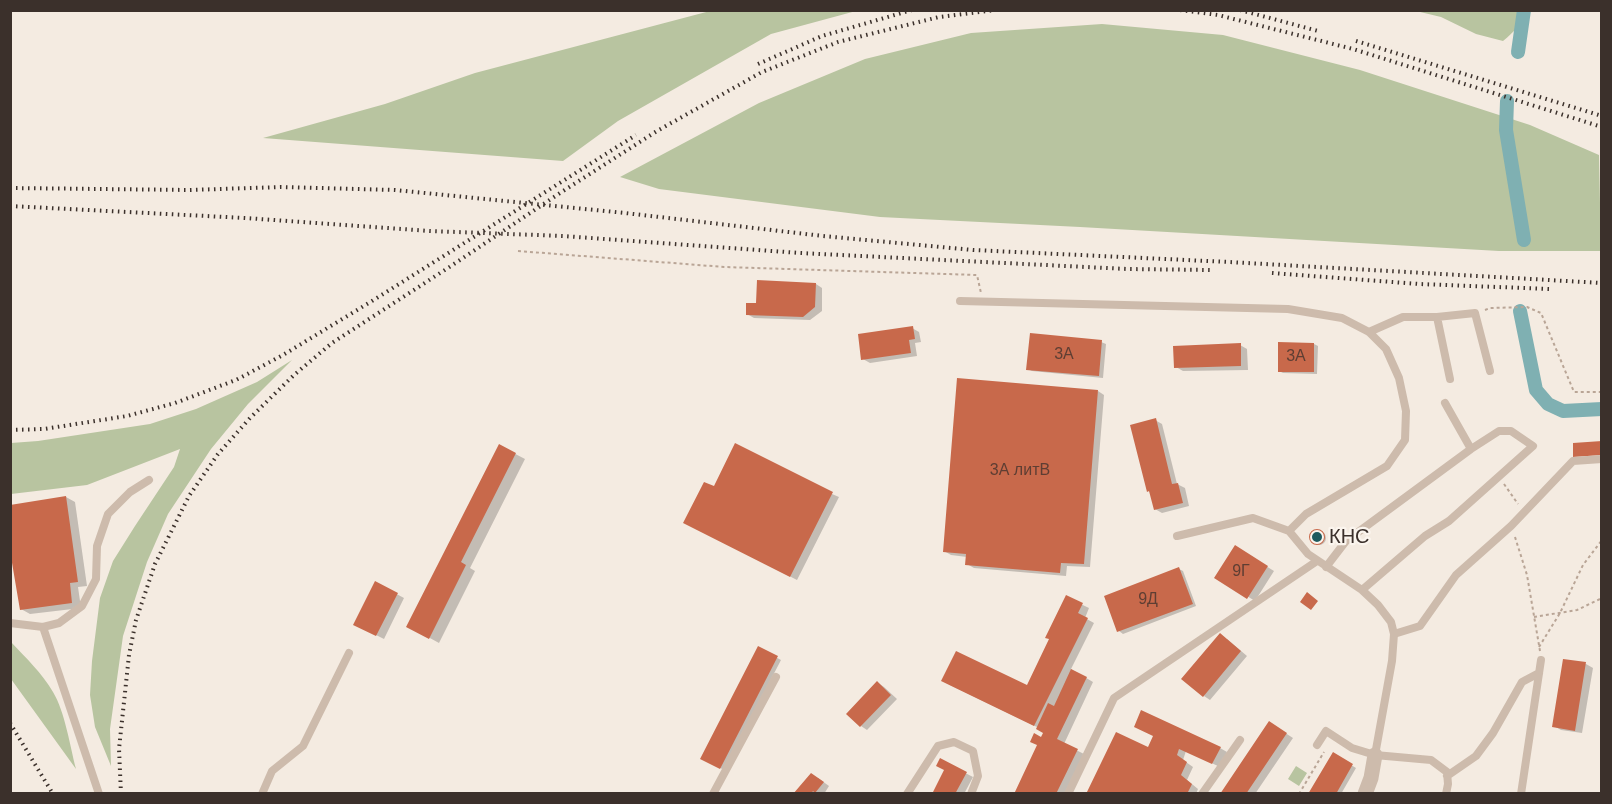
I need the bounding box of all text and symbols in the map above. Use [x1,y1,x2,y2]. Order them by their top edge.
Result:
house number: 3А [1054,345,1074,365]
house number: 3А [1286,347,1306,367]
house number: 3А литВ [990,461,1050,481]
place label: КНС [1329,525,1370,549]
marker: КНС [1310,530,1324,544]
house number: 9Г [1232,562,1250,582]
house number: 9Д [1138,590,1158,610]

